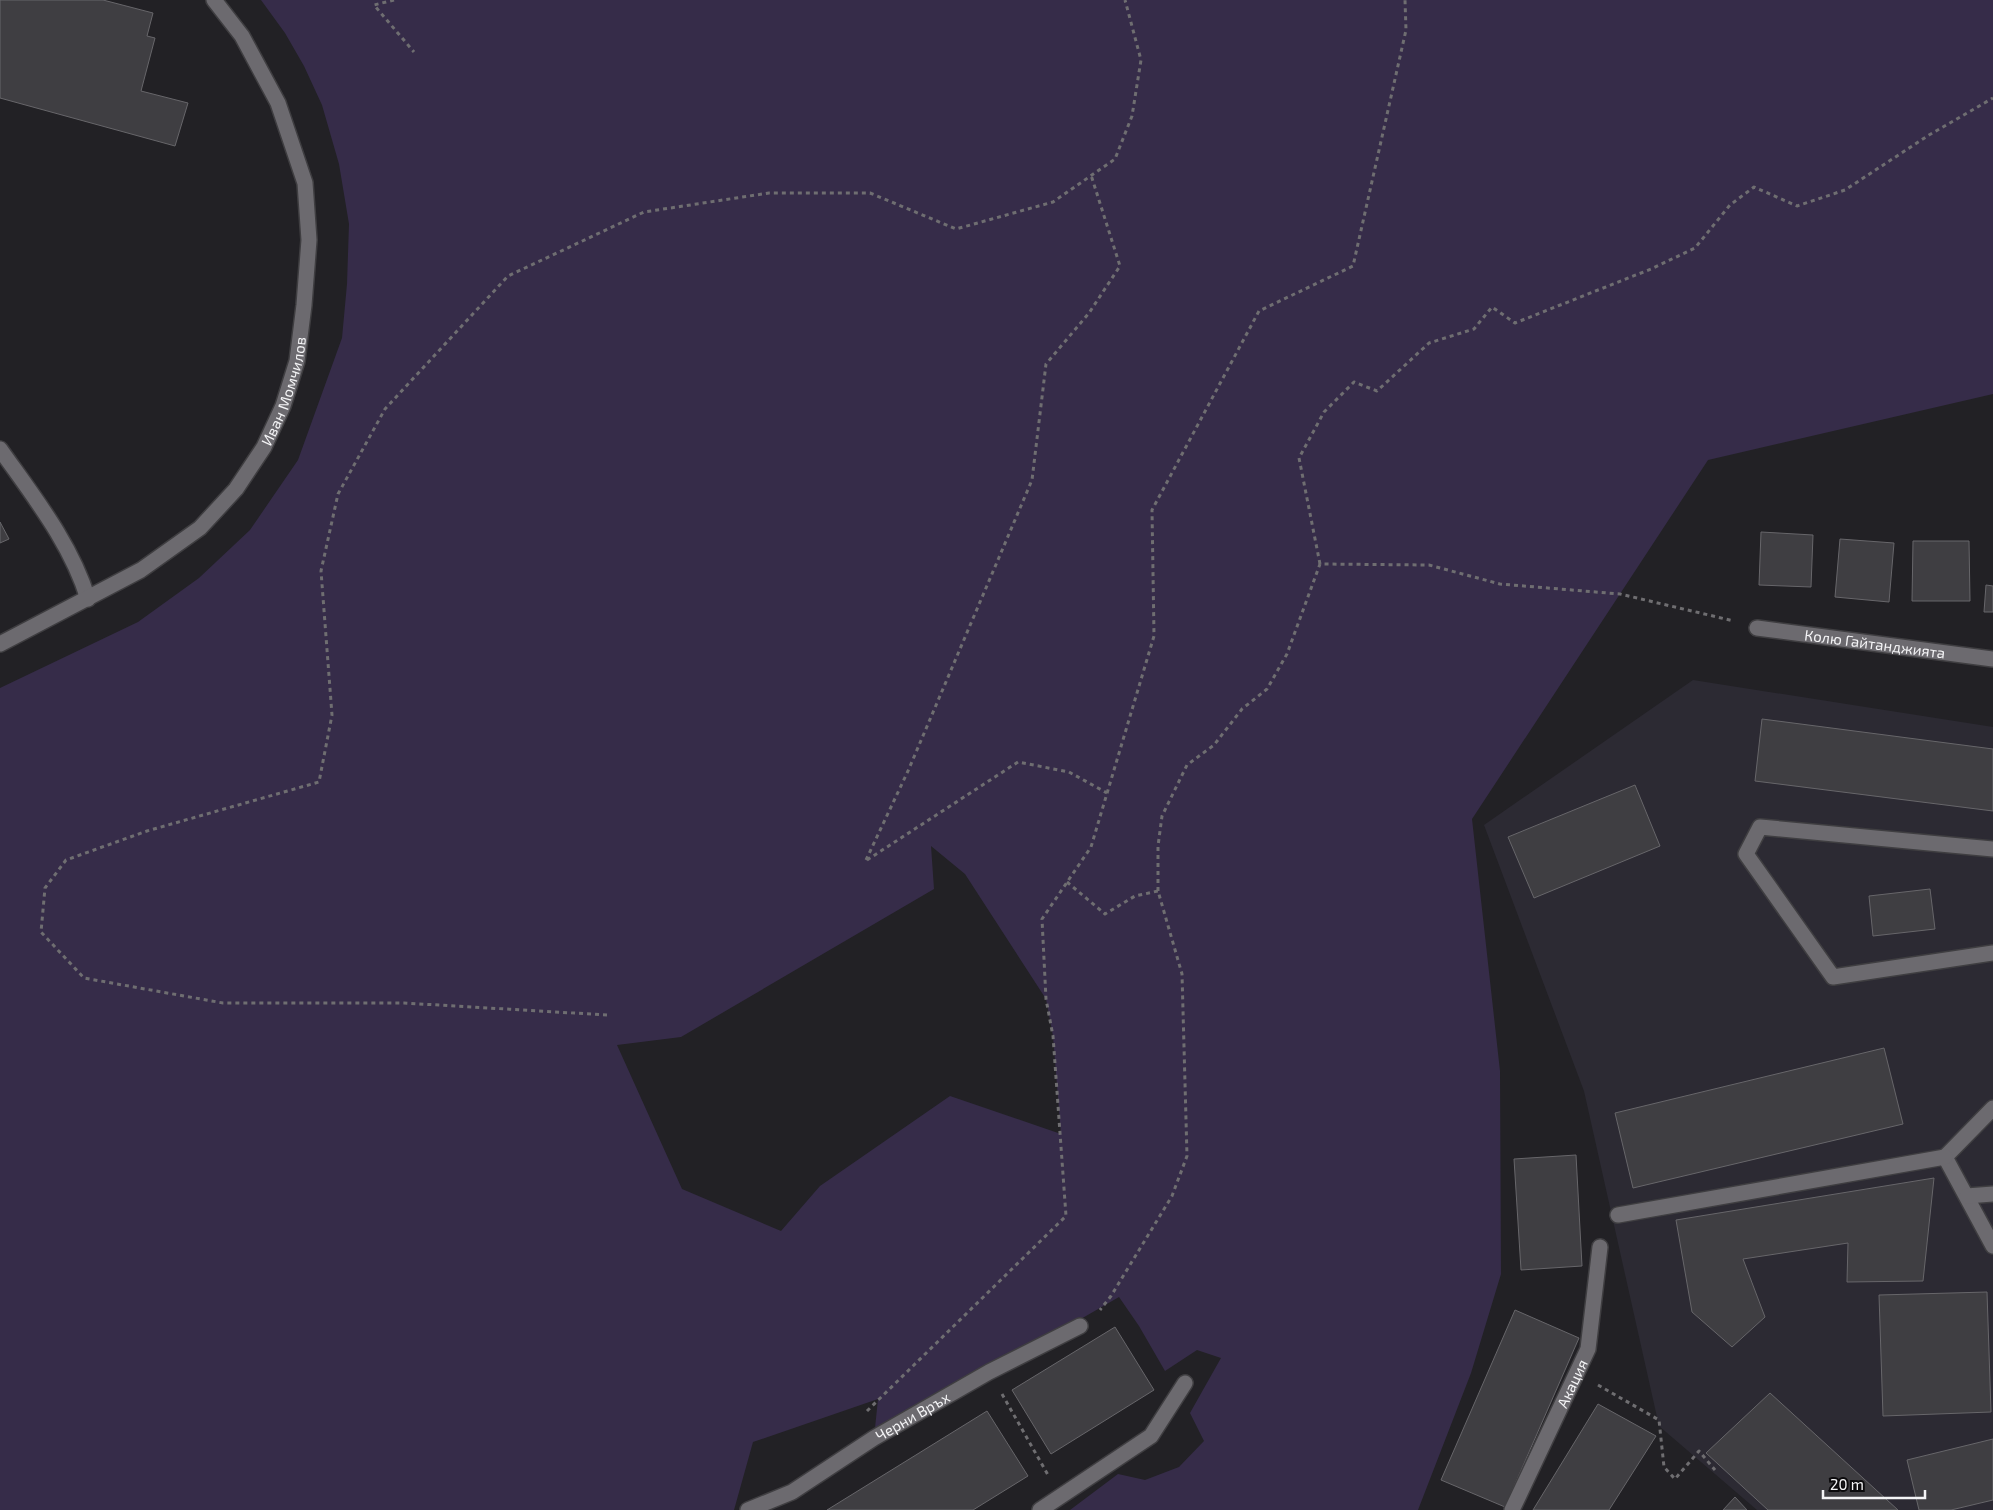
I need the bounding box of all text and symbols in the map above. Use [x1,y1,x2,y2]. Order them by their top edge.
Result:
street label: Иван Момчилов [257,336,309,448]
street label: Колю Гайтанджията [1803,625,1946,662]
street label: Акация [1553,1356,1591,1411]
street label: Черни Връх [872,1388,953,1444]
scale bar [1823,1468,1926,1500]
text: 20 m [1830,1475,1864,1493]

